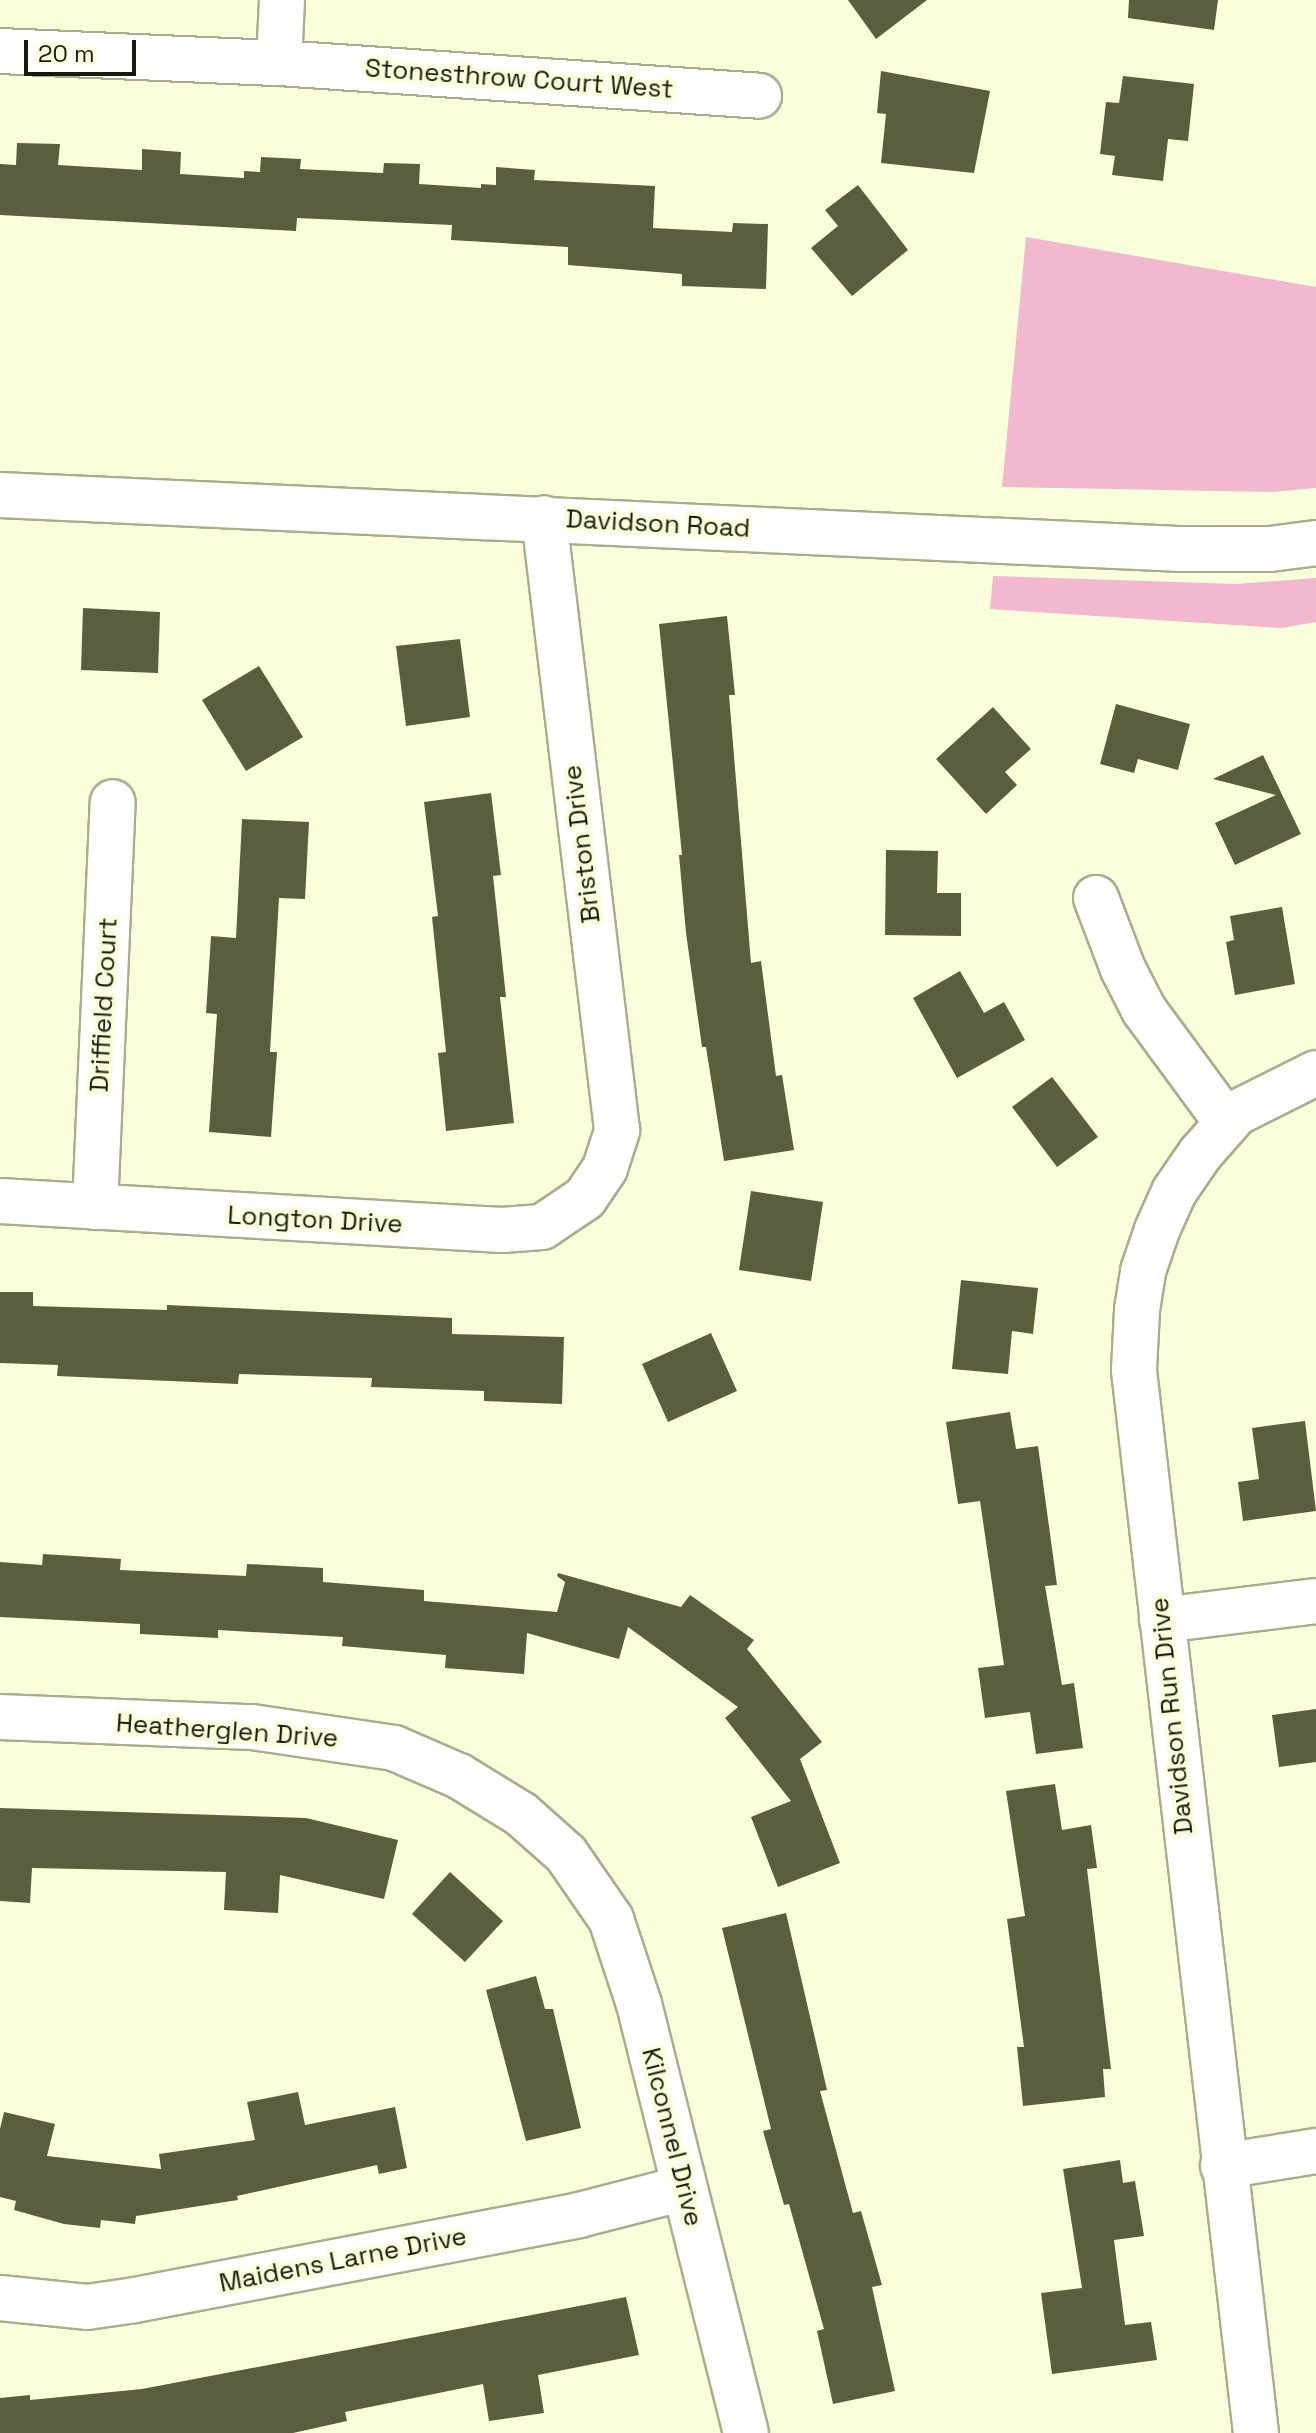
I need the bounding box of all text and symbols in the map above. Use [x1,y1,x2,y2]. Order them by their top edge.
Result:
scale bar [28,24,140,74]
text: 20 m [38,38,95,69]
street label: Stonesthrow Court West [364,53,674,105]
street label: Davidson Road [565,504,751,544]
street label: Briston Drive [557,763,607,925]
street label: Driffield Court [84,917,124,1093]
street label: Longton Drive [227,1200,403,1240]
street label: Davidson Run Drive [1144,1596,1200,1836]
street label: Heatherglen Drive [115,1708,339,1754]
street label: Kilconnel Drive [635,2045,709,2229]
street label: Maidens Larne Drive [217,2221,469,2299]

